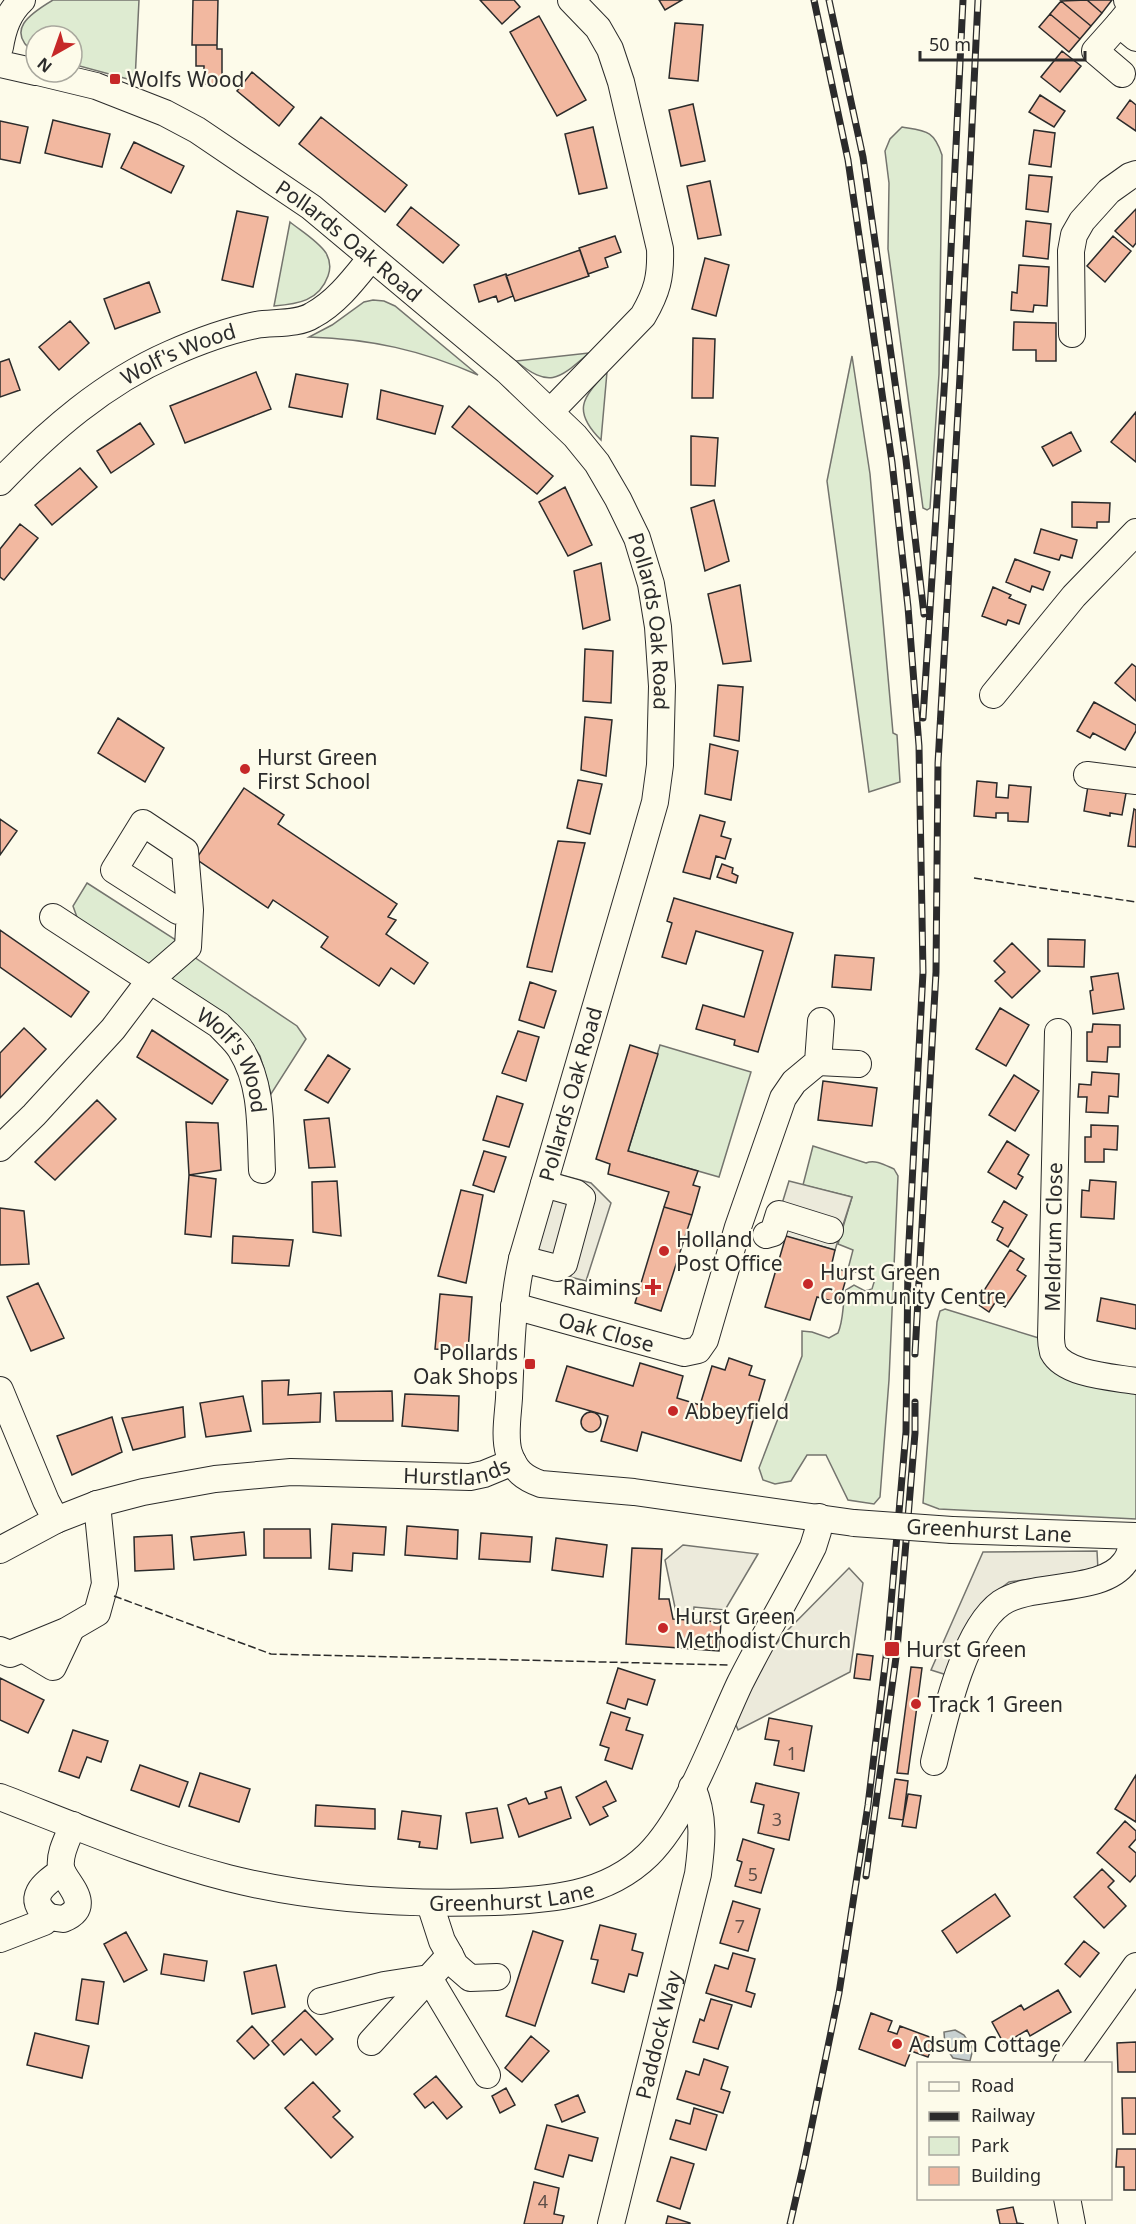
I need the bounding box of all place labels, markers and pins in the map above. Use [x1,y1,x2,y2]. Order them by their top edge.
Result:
place label: Wolfs Wood [127,65,244,93]
marker: Wolfs Wood [108,72,122,86]
place label: Hurst Green First School [257,743,378,795]
marker: Hurst Green First School [238,762,252,776]
place label: Holland Post Office [676,1225,783,1277]
marker: Holland Post Office [657,1244,671,1258]
place label: Hurst Green Community Centre [820,1258,1006,1310]
place label: Raimins [563,1273,641,1301]
marker: Hurst Green Community Centre [801,1277,815,1291]
marker: Raimins [646,1280,660,1294]
place label: Pollards Oak Shops [413,1338,518,1390]
marker: Pollards Oak Shops [523,1357,537,1371]
place label: Abbeyfield [685,1397,789,1425]
marker: Abbeyfield [666,1404,680,1418]
place label: Hurst Green Methodist Church [675,1602,851,1654]
marker: Hurst Green Methodist Church [656,1621,670,1635]
place label: Hurst Green [906,1635,1027,1663]
marker: Hurst Green [883,1640,901,1658]
place label: Track 1 Green [928,1690,1063,1718]
marker: Track 1 Green [909,1697,923,1711]
place label: Adsum Cottage [909,2030,1061,2058]
marker: Adsum Cottage [890,2037,904,2051]

